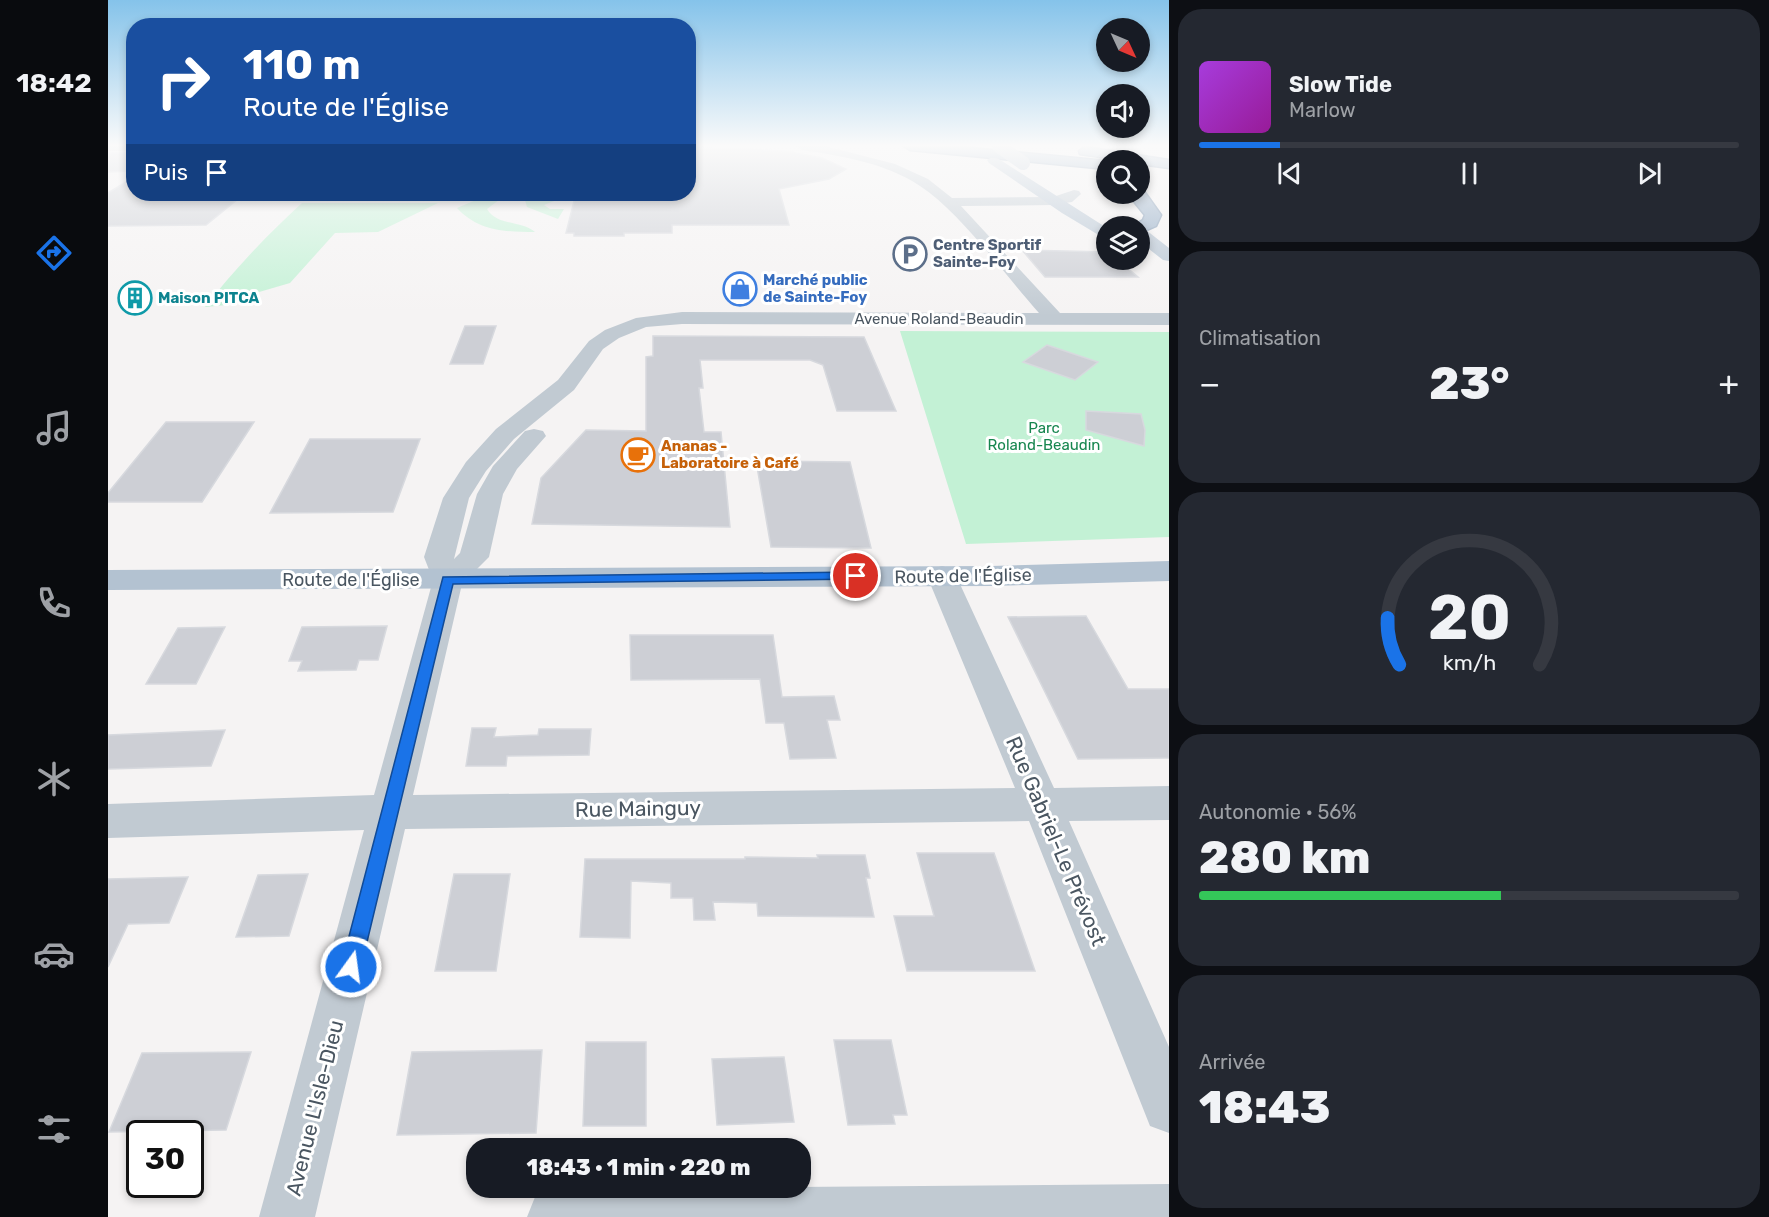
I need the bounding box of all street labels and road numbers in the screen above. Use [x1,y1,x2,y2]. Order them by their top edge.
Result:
street label: Avenue Roland-Beaudin [854,310,1024,328]
street label: Route de l'Église [894,564,1032,588]
street label: Route de l'Église [282,569,420,591]
street label: Rue Gabriel-Le Prévost [1001,732,1112,949]
street label: Rue Mainguy [575,795,702,822]
street label: Avenue L'Isle-Dieu [281,1017,348,1198]

